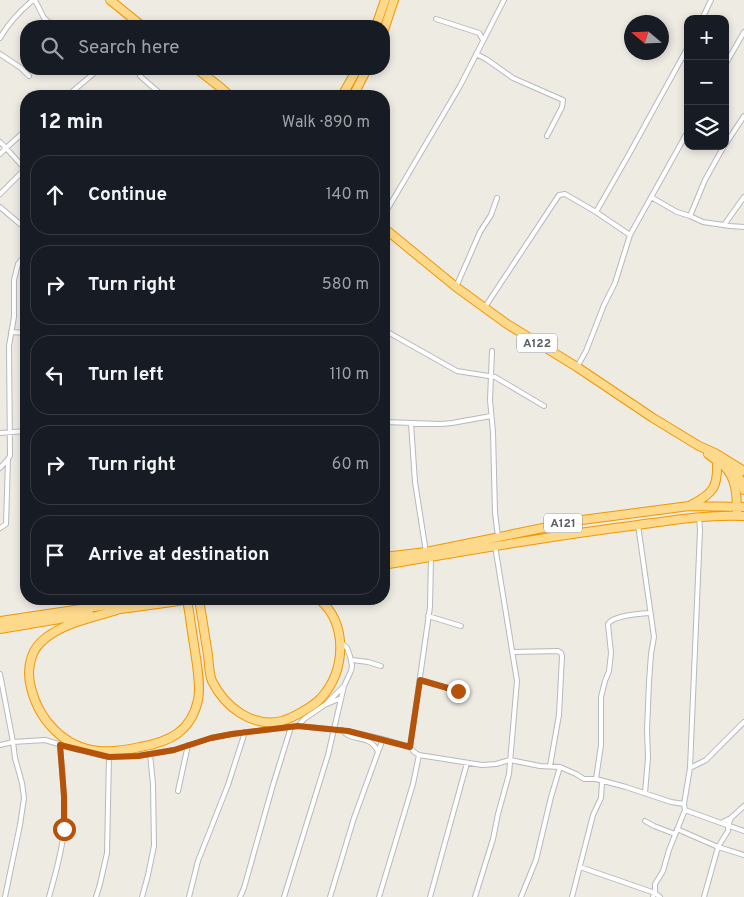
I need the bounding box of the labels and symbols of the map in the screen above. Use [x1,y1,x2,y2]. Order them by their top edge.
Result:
north arrow [624,15,669,60]
road number: A122 [517,333,557,352]
road number: A121 [544,514,582,532]
route end [447,680,470,703]
route start [53,818,76,841]

